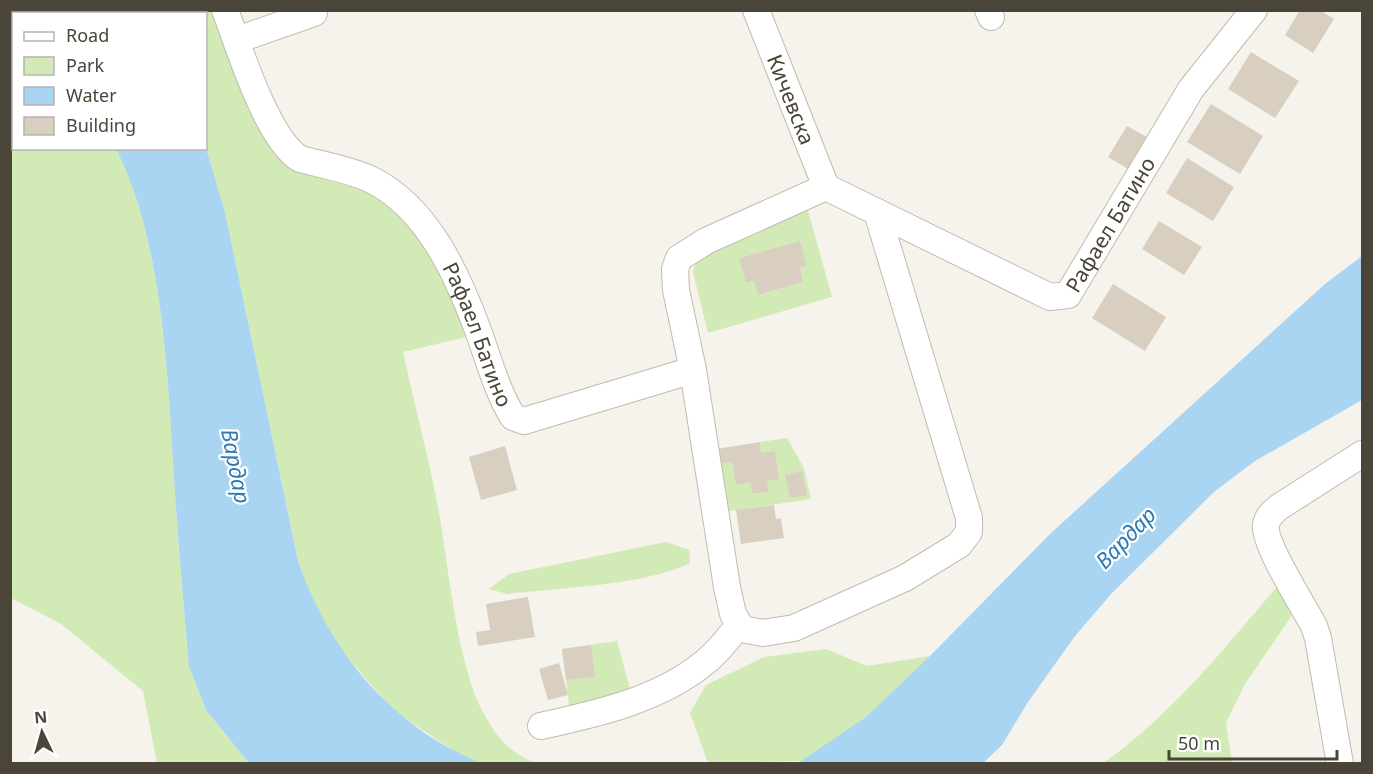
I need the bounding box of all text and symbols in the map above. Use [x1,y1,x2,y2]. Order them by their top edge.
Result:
legend [12,12,207,150]
text: Road [66,23,109,47]
street label: Кичевска [761,50,822,148]
text: Park [66,53,104,77]
text: Water [66,83,117,107]
text: Building [66,113,136,137]
street label: Рафаел Батино [1059,152,1161,297]
street label: Рафаел Батино [437,257,519,411]
water label: Вардар [215,426,259,506]
water label: Вардар [1088,500,1162,574]
north arrow [12,702,72,762]
text: N [33,706,48,729]
scale bar [1169,723,1337,761]
text: 50 m [1178,731,1220,755]

